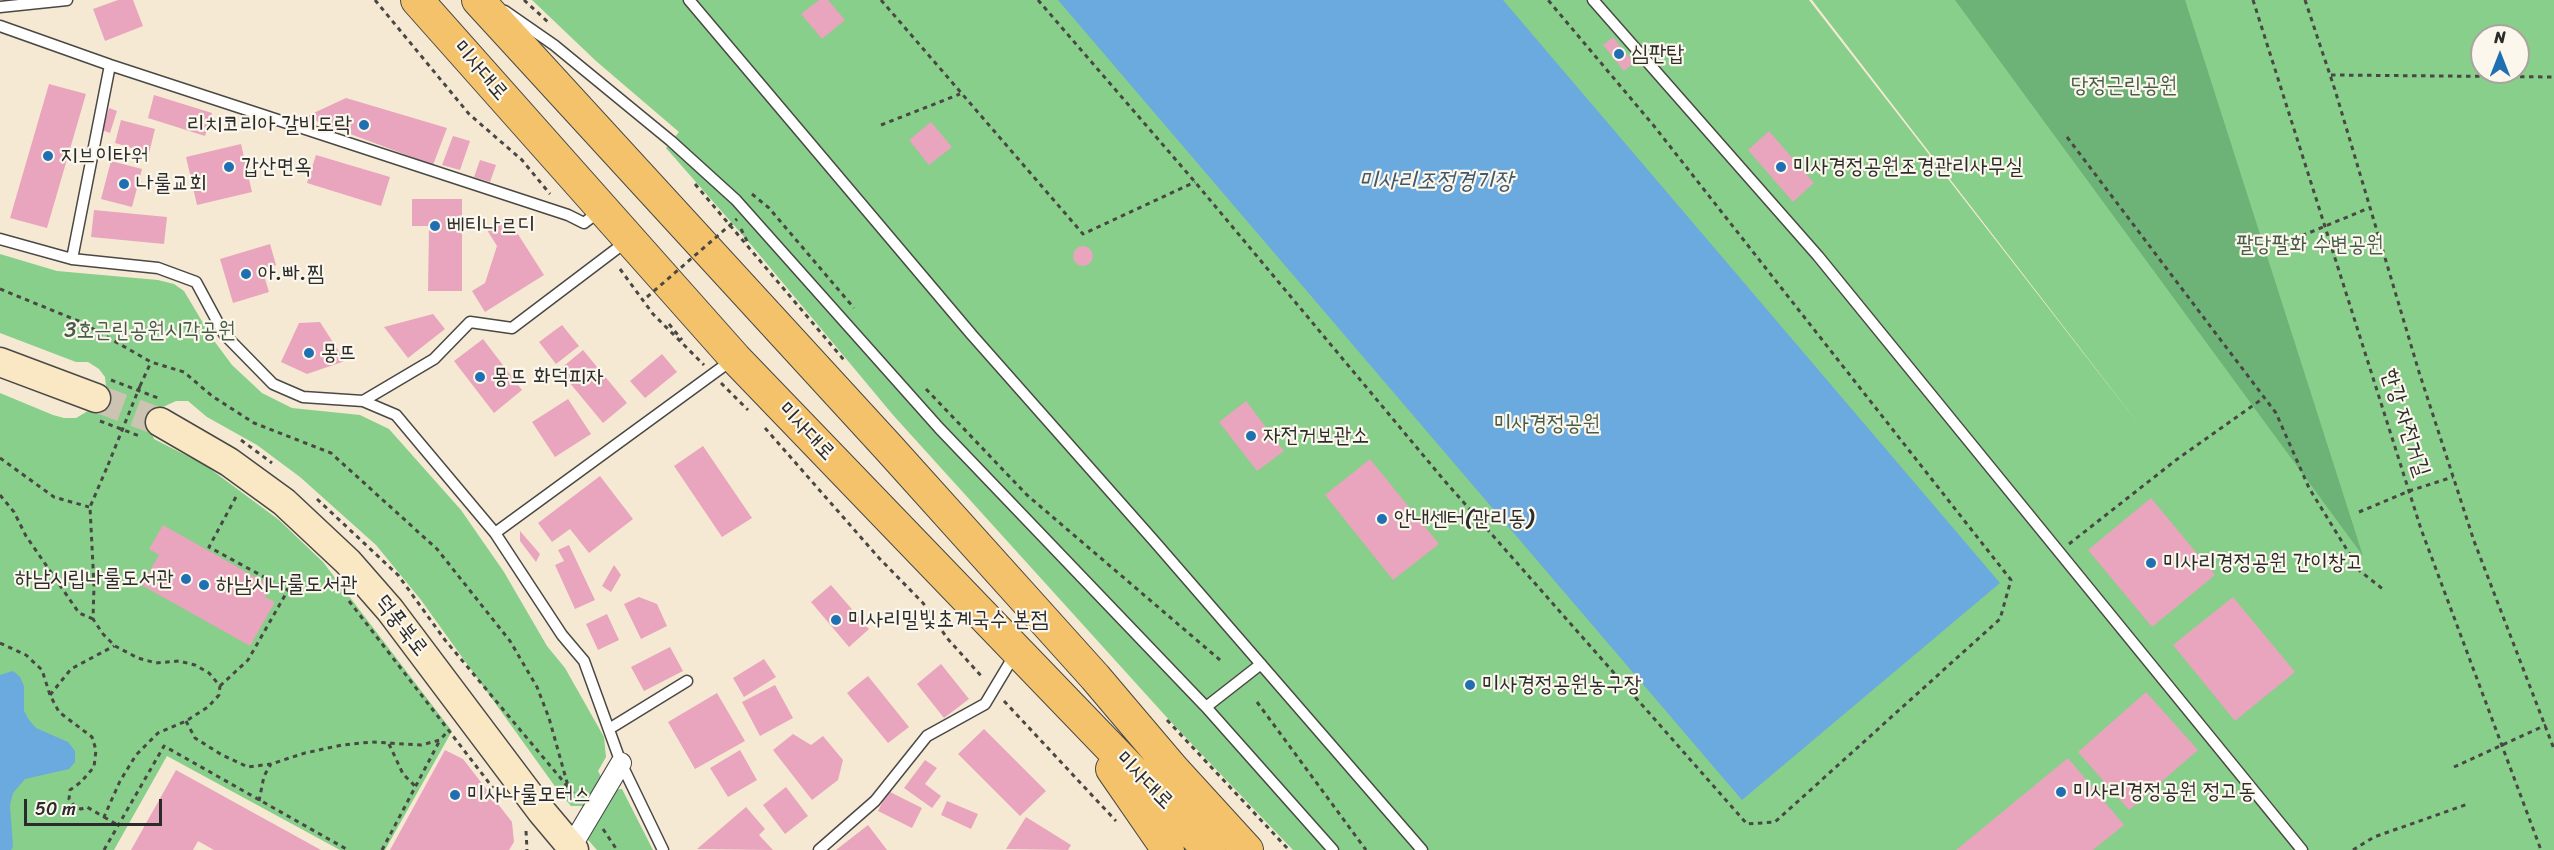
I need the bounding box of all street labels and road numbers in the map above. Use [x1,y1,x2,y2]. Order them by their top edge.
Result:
street label: 미사대로 [447,36,513,106]
street label: 한강 자전거길 [2375,366,2435,480]
street label: 미사대로 [772,397,840,467]
street label: 덕풍북로 [369,590,433,662]
street label: 미사대로 [1110,747,1178,815]

